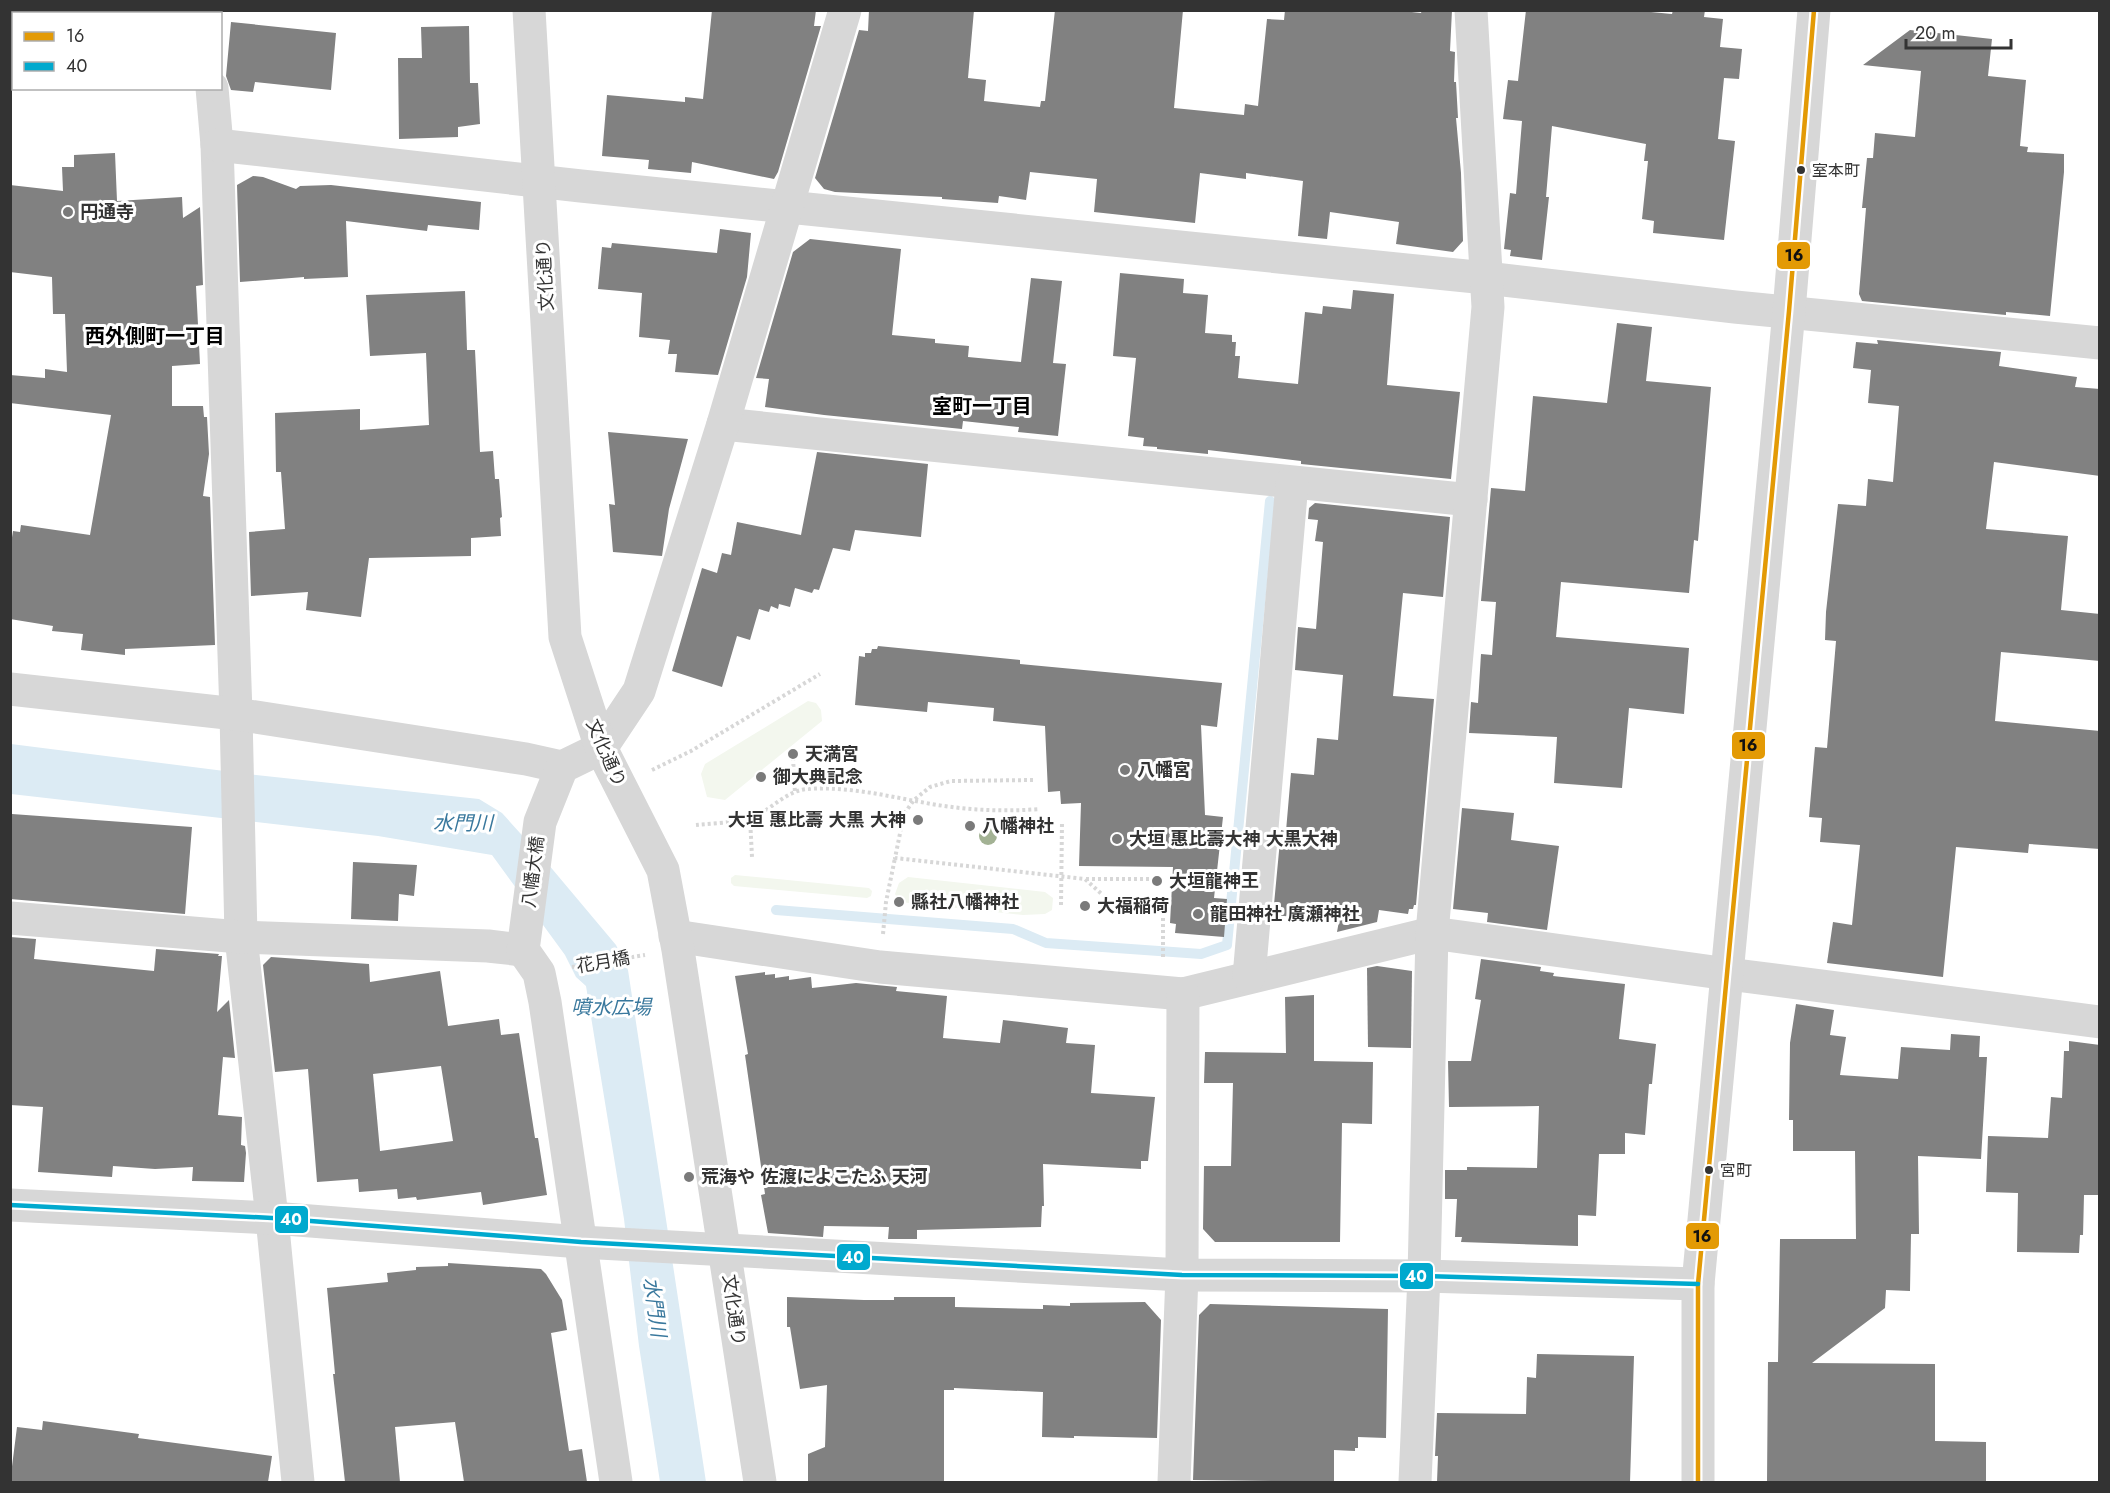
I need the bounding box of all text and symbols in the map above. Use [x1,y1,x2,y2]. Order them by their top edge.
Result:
legend [12,12,222,90]
scale bar [1906,12,2011,50]
text: 20 m [1915,20,1955,46]
text: 16 [66,23,84,49]
text: 40 [66,53,87,79]
place label: 室本町 [1812,159,1860,182]
marker: 室本町 [1795,164,1807,176]
place label: 円通寺 [80,199,134,225]
marker: 円通寺 [61,205,75,219]
street label: 文化通り [530,238,560,312]
line badge: 16 [1776,241,1811,270]
text: 16 [1785,244,1803,267]
district label: 西外側町一丁目 [85,322,225,351]
district label: 室町一丁目 [932,392,1032,421]
street label: 文化通り [579,715,633,791]
line badge: 16 [1731,731,1766,760]
text: 16 [1739,734,1757,757]
place label: 天満宮 [805,741,859,767]
marker: 天満宮 [786,747,800,761]
place label: 八幡宮 [1137,757,1191,783]
marker: 八幡宮 [1118,763,1132,777]
place label: 御大典記念 [772,764,863,790]
marker: 御大典記念 [754,770,768,784]
place label: 大垣 惠比壽 大黒 大神 [728,807,906,833]
water label: 水門川 [433,809,495,838]
marker: 大垣 惠比壽 大黒 大神 [911,813,925,827]
place label: 八幡神社 [982,813,1054,839]
marker: 八幡神社 [963,819,977,833]
place label: 大垣 惠比壽大神 大黒大神 [1129,826,1338,852]
marker: 大垣 惠比壽大神 大黒大神 [1110,832,1124,846]
street label: 八幡大橋 [516,835,550,909]
place label: 大垣龍神王 [1169,868,1259,894]
marker: 大垣龍神王 [1150,874,1164,888]
place label: 縣社八幡神社 [911,889,1019,915]
place label: 大福稲荷 [1097,893,1169,919]
marker: 縣社八幡神社 [892,895,906,909]
marker: 大福稲荷 [1078,899,1092,913]
place label: 龍田神社 廣瀬神社 [1210,901,1359,927]
marker: 龍田神社 廣瀬神社 [1191,907,1205,921]
street label: 花月橋 [574,945,632,979]
water label: 噴水広場 [571,993,653,1022]
place label: 宮町 [1720,1159,1752,1182]
place label: 荒海や 佐渡によこたふ 天河 [701,1164,928,1190]
marker: 宮町 [1703,1164,1715,1176]
marker: 荒海や 佐渡によこたふ 天河 [682,1170,696,1184]
line badge: 40 [274,1205,309,1234]
text: 40 [280,1208,302,1231]
line badge: 16 [1685,1222,1720,1250]
text: 16 [1693,1225,1711,1248]
line badge: 40 [836,1243,871,1271]
text: 40 [842,1246,864,1269]
line badge: 40 [1399,1262,1434,1290]
text: 40 [1405,1265,1427,1288]
street label: 文化通り [716,1273,752,1347]
water label: 水門川 [636,1275,673,1341]

